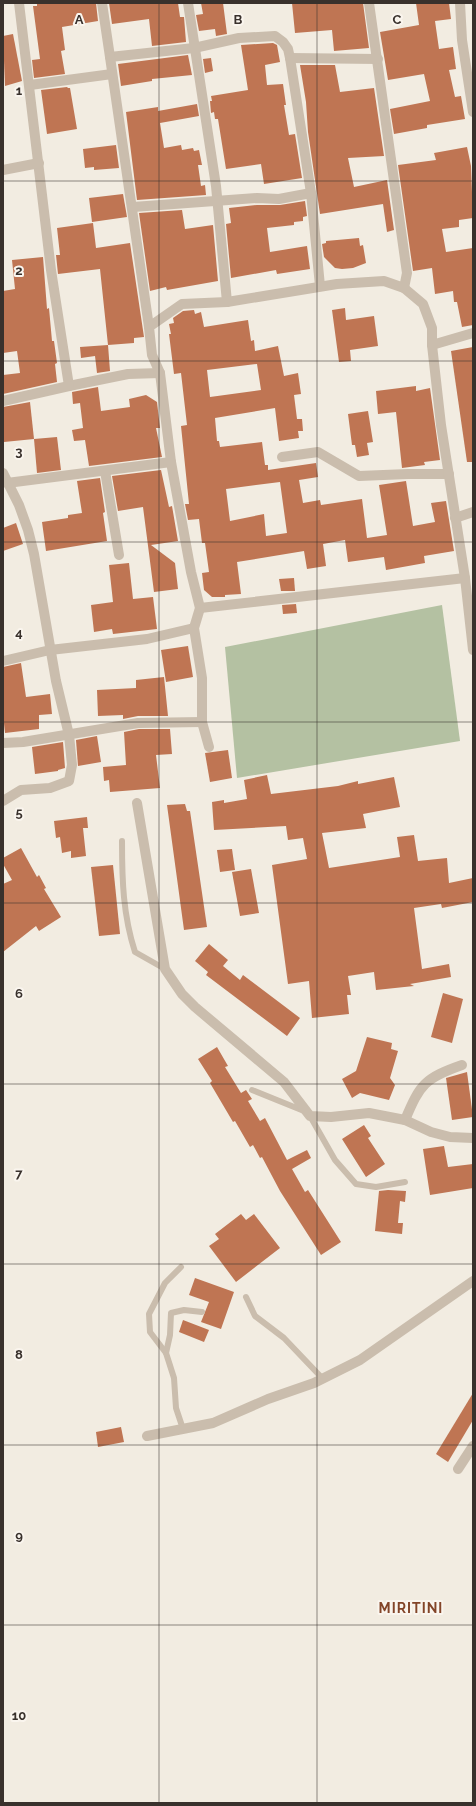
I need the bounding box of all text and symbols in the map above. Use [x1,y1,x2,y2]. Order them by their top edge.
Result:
text: A [75,12,84,27]
text: B [234,12,243,27]
text: C [393,12,402,27]
text: 1 [16,83,23,98]
text: 2 [15,263,23,278]
text: 3 [15,444,23,459]
text: 4 [15,625,23,640]
text: 5 [15,805,23,820]
text: 6 [15,986,23,1001]
text: 7 [15,1166,23,1181]
text: 8 [15,1347,23,1362]
text: 9 [15,1528,23,1543]
district label: MIRITINI [379,1600,443,1616]
text: 10 [12,1708,26,1723]

